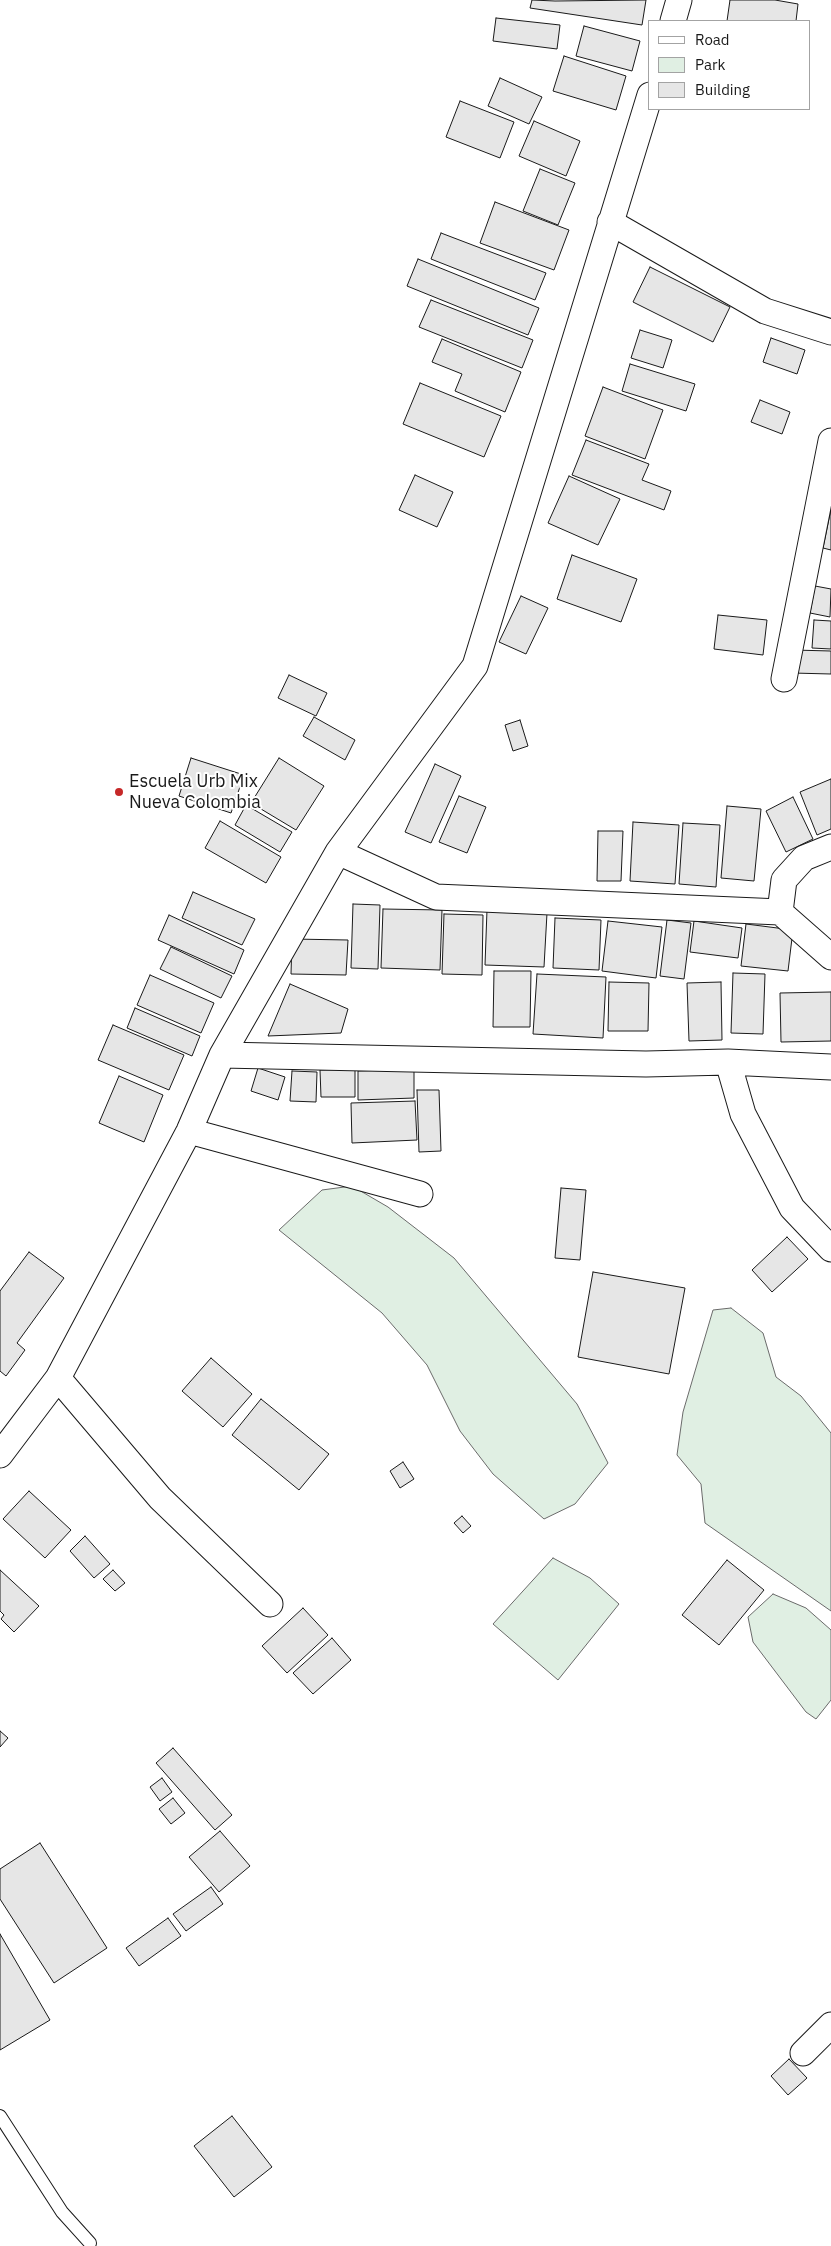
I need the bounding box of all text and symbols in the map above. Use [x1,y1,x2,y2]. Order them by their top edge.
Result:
legend [648,20,811,110]
text: Road [695,30,730,49]
text: Park [695,55,725,74]
text: Building [695,80,750,99]
place label: Escuela Urb Mix Nueva Colombia [129,771,261,814]
marker: Escuela Urb Mix Nueva Colombia [113,786,125,798]

